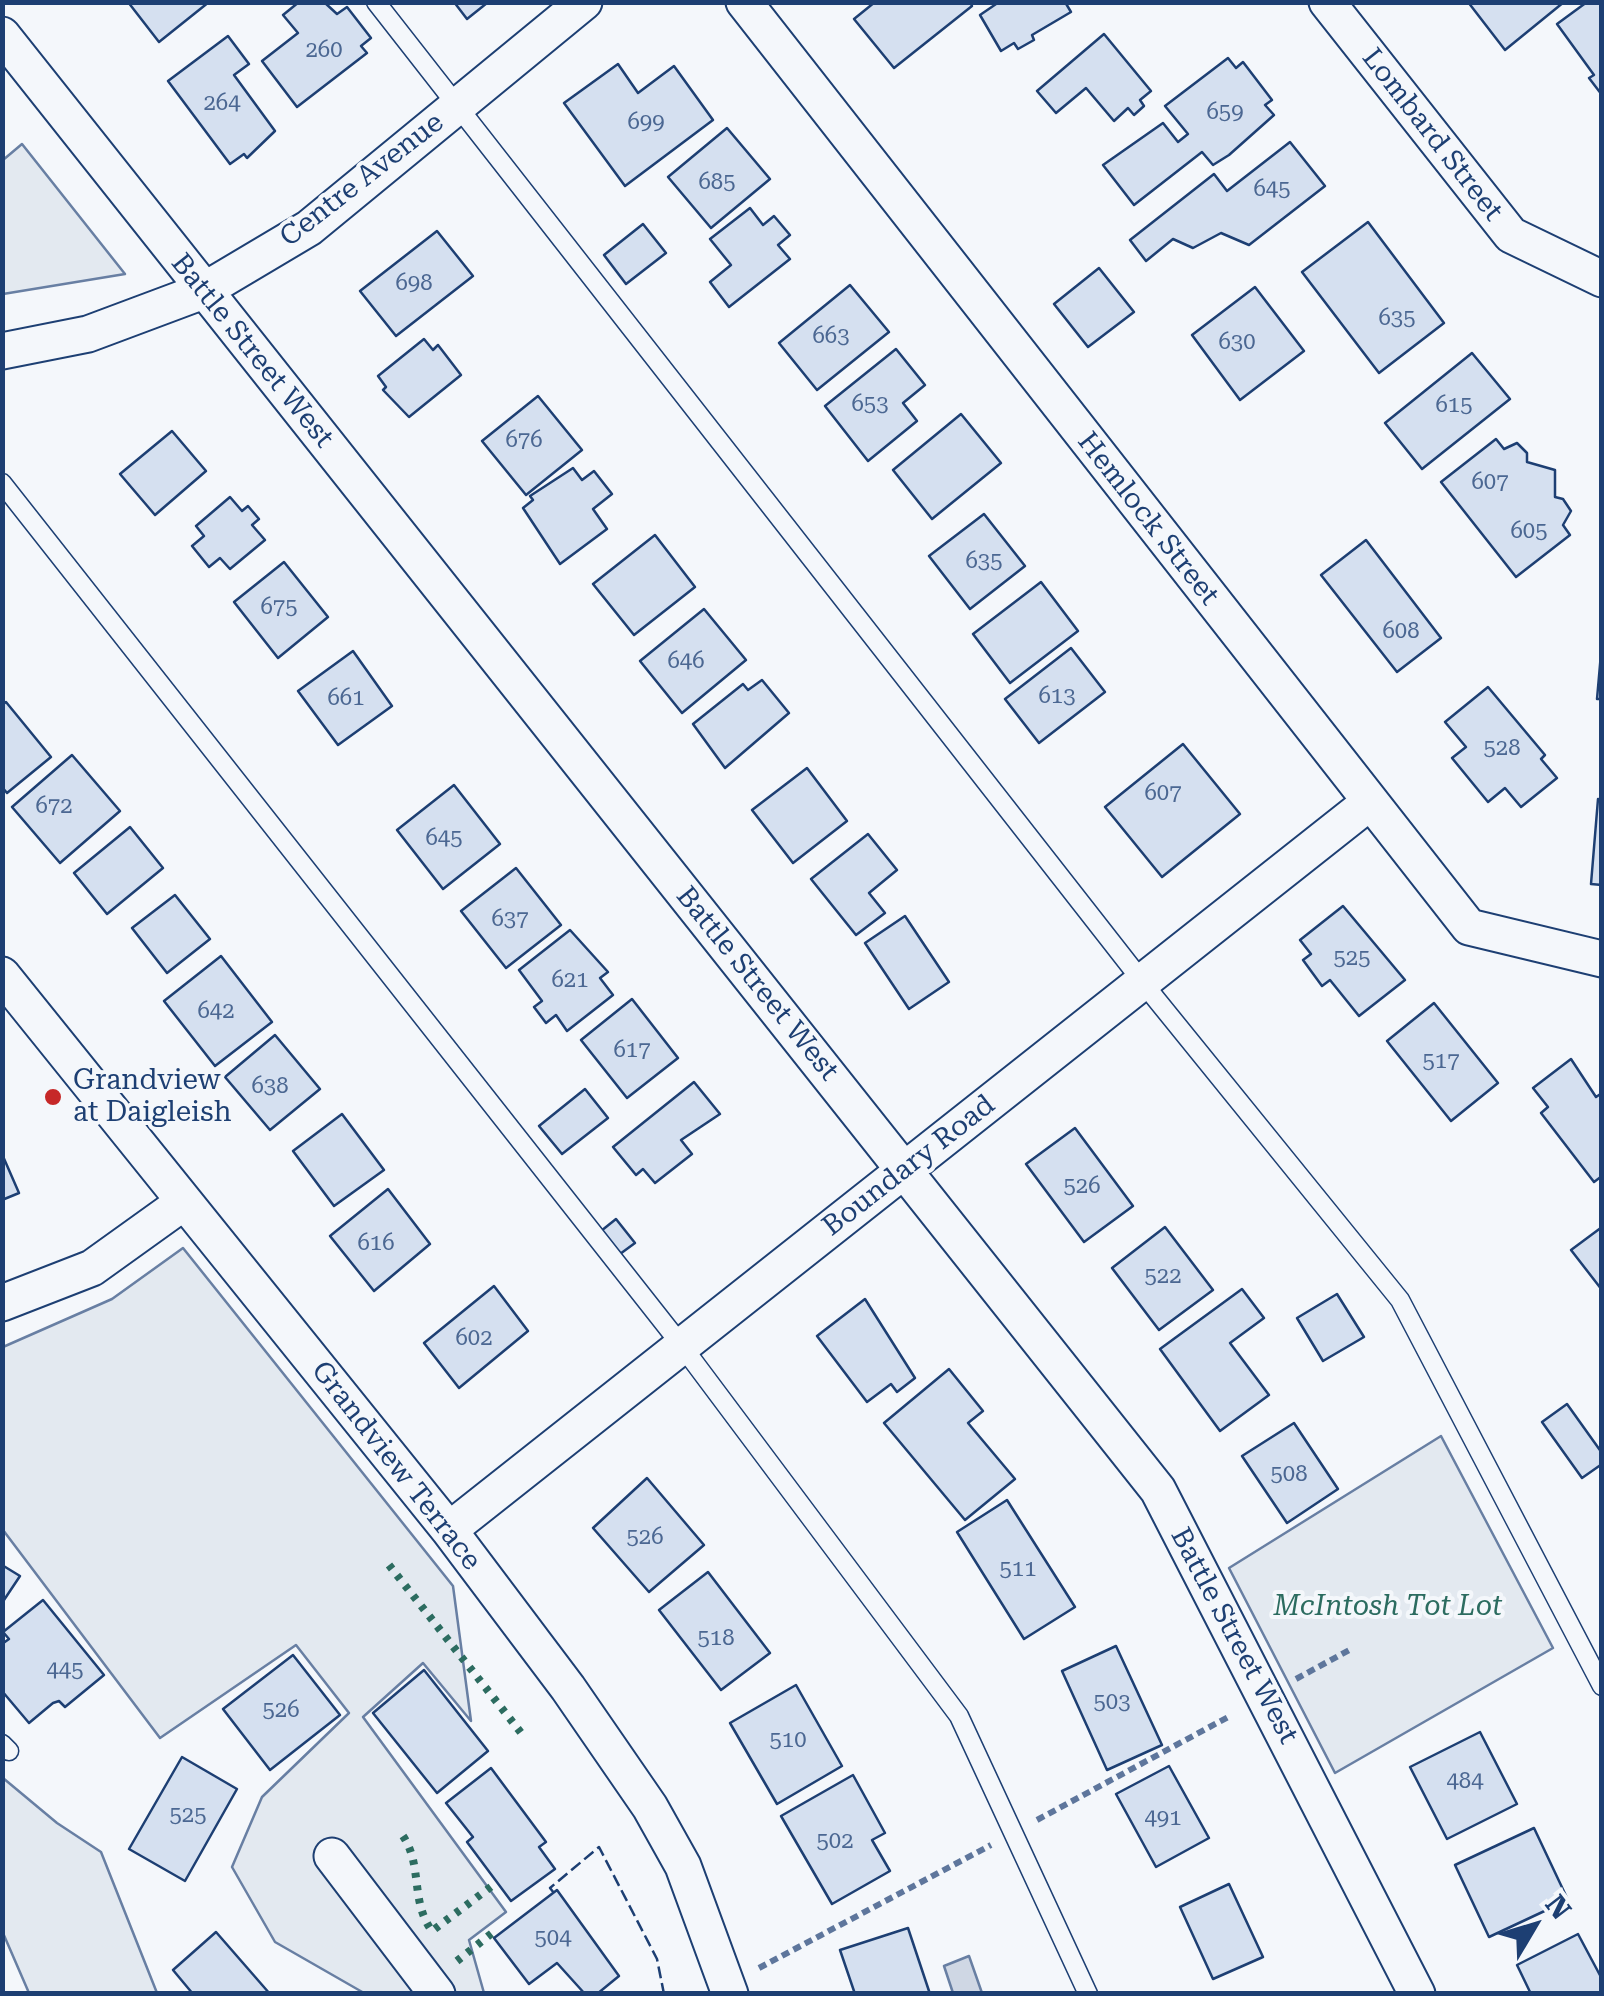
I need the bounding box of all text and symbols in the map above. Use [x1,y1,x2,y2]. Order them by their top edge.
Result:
house number: 260 [306,38,342,64]
street label: Lombard Street [1354,42,1510,228]
house number: 264 [204,91,240,117]
house number: 659 [1207,100,1243,126]
street label: Centre Avenue [274,106,450,254]
house number: 699 [628,110,664,136]
house number: 685 [699,170,735,196]
house number: 645 [1254,177,1290,203]
street label: Battle Street West [164,247,340,455]
house number: 698 [396,271,432,297]
house number: 635 [1379,306,1415,332]
house number: 663 [813,324,849,350]
house number: 630 [1219,330,1255,356]
house number: 653 [852,392,888,418]
house number: 615 [1436,393,1472,419]
street label: Hemlock Street [1070,426,1226,612]
house number: 676 [506,428,542,454]
house number: 607 [1472,470,1508,496]
house number: 605 [1511,519,1547,545]
house number: 635 [966,549,1002,575]
house number: 675 [261,595,297,621]
house number: 608 [1383,619,1419,645]
house number: 646 [668,649,704,675]
house number: 613 [1039,684,1075,710]
house number: 661 [328,686,364,712]
house number: 528 [1484,736,1520,762]
house number: 607 [1145,781,1181,807]
house number: 672 [36,794,72,820]
house number: 645 [426,826,462,852]
street label: Battle Street West [669,880,845,1088]
house number: 637 [492,907,528,933]
house number: 525 [1334,946,1370,972]
house number: 621 [552,968,588,994]
house number: 642 [198,999,234,1025]
house number: 617 [614,1038,650,1064]
house number: 517 [1423,1049,1459,1075]
place label: Grandview at Daigleish [73,1064,232,1130]
house number: 638 [252,1074,288,1100]
marker: Grandview at Daigleish [42,1086,64,1108]
street label: Boundary Road [816,1088,1002,1244]
house number: 526 [1064,1174,1100,1200]
house number: 616 [358,1231,394,1257]
house number: 522 [1145,1264,1181,1290]
house number: 602 [456,1326,492,1352]
street label: Grandview Terrace [304,1355,488,1577]
house number: 508 [1271,1462,1307,1488]
street label: Battle Street West [1163,1522,1305,1750]
house number: 526 [627,1525,663,1551]
house number: 511 [1000,1557,1036,1583]
park label: McIntosh Tot Lot [1274,1590,1502,1624]
house number: 518 [698,1626,734,1652]
house number: 445 [47,1658,83,1684]
house number: 503 [1094,1690,1130,1716]
house number: 526 [263,1698,299,1724]
house number: 510 [770,1728,806,1754]
house number: 484 [1447,1769,1483,1795]
house number: 525 [170,1803,206,1829]
house number: 491 [1145,1806,1181,1832]
house number: 502 [817,1829,853,1855]
north arrow [1484,1876,1584,1976]
text: N [1538,1889,1578,1926]
house number: 504 [535,1926,571,1952]

